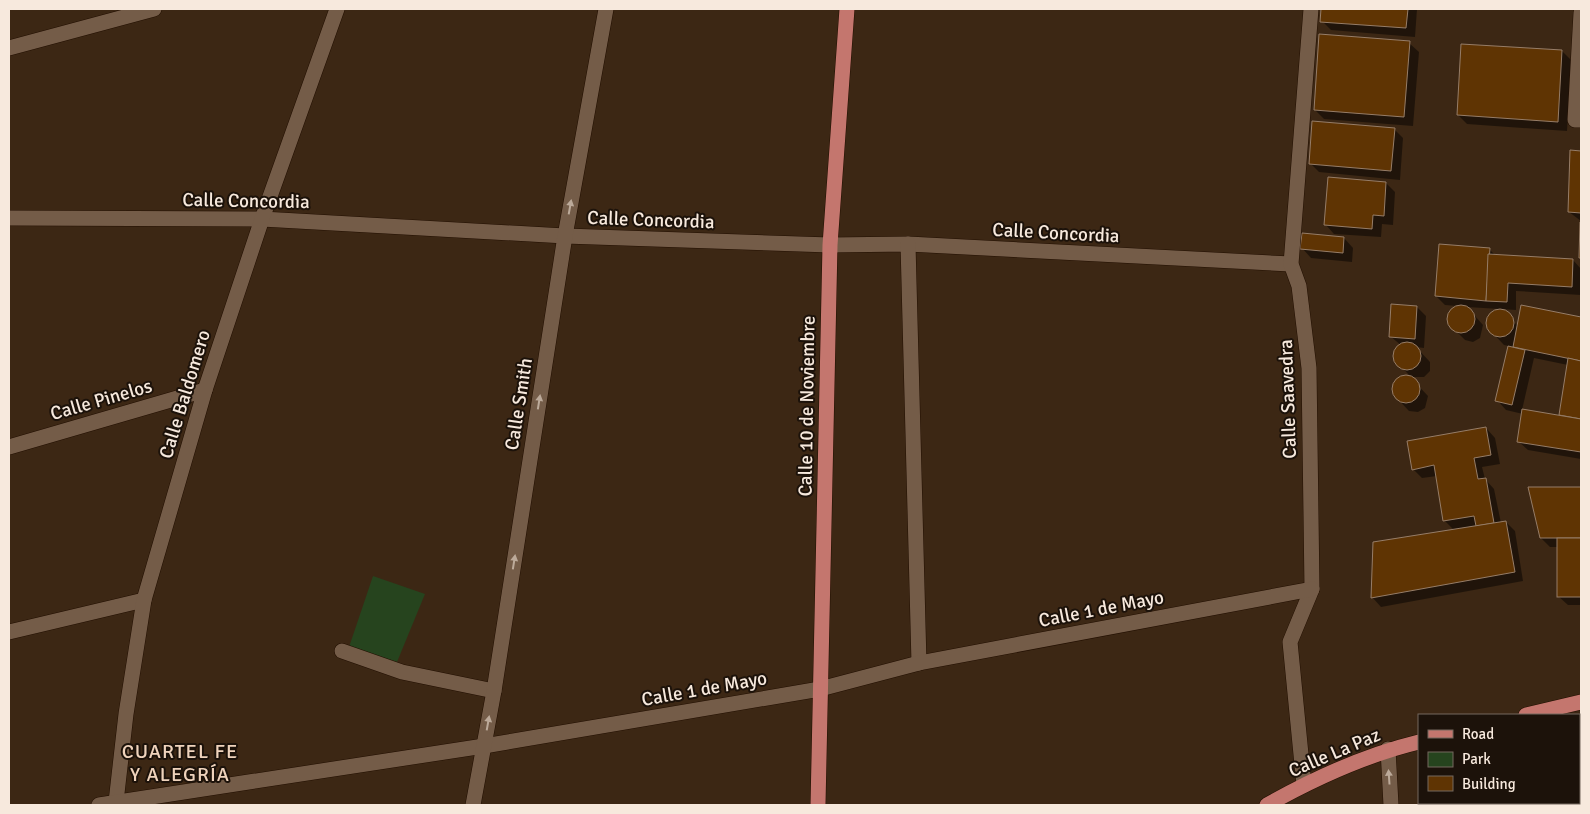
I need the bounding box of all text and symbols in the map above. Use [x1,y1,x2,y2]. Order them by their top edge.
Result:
street label: Calle Concordia [182,188,310,214]
one-way arrow [567,198,575,214]
street label: Calle Concordia [587,206,715,234]
street label: Calle Concordia [992,218,1120,248]
street label: Calle 10 de Noviembre [793,315,821,497]
street label: Calle Baldomero [154,327,216,461]
street label: Calle Saavedra [1274,339,1302,459]
street label: Calle Smith [500,356,538,452]
street label: Calle Pinelos [48,374,155,426]
one-way arrow [535,393,543,409]
one-way arrow [510,554,518,570]
street label: Calle 1 de Mayo [1037,585,1166,633]
street label: Calle 1 de Mayo [640,666,769,712]
legend [1418,714,1580,804]
one-way arrow [484,715,492,730]
street label: Calle La Paz [1285,723,1384,783]
text: Road [1462,725,1494,743]
district label: CUARTEL FE Y ALEGRÍA [122,739,238,787]
text: Park [1462,750,1491,768]
one-way arrow [1385,769,1393,785]
text: Building [1462,775,1516,793]

